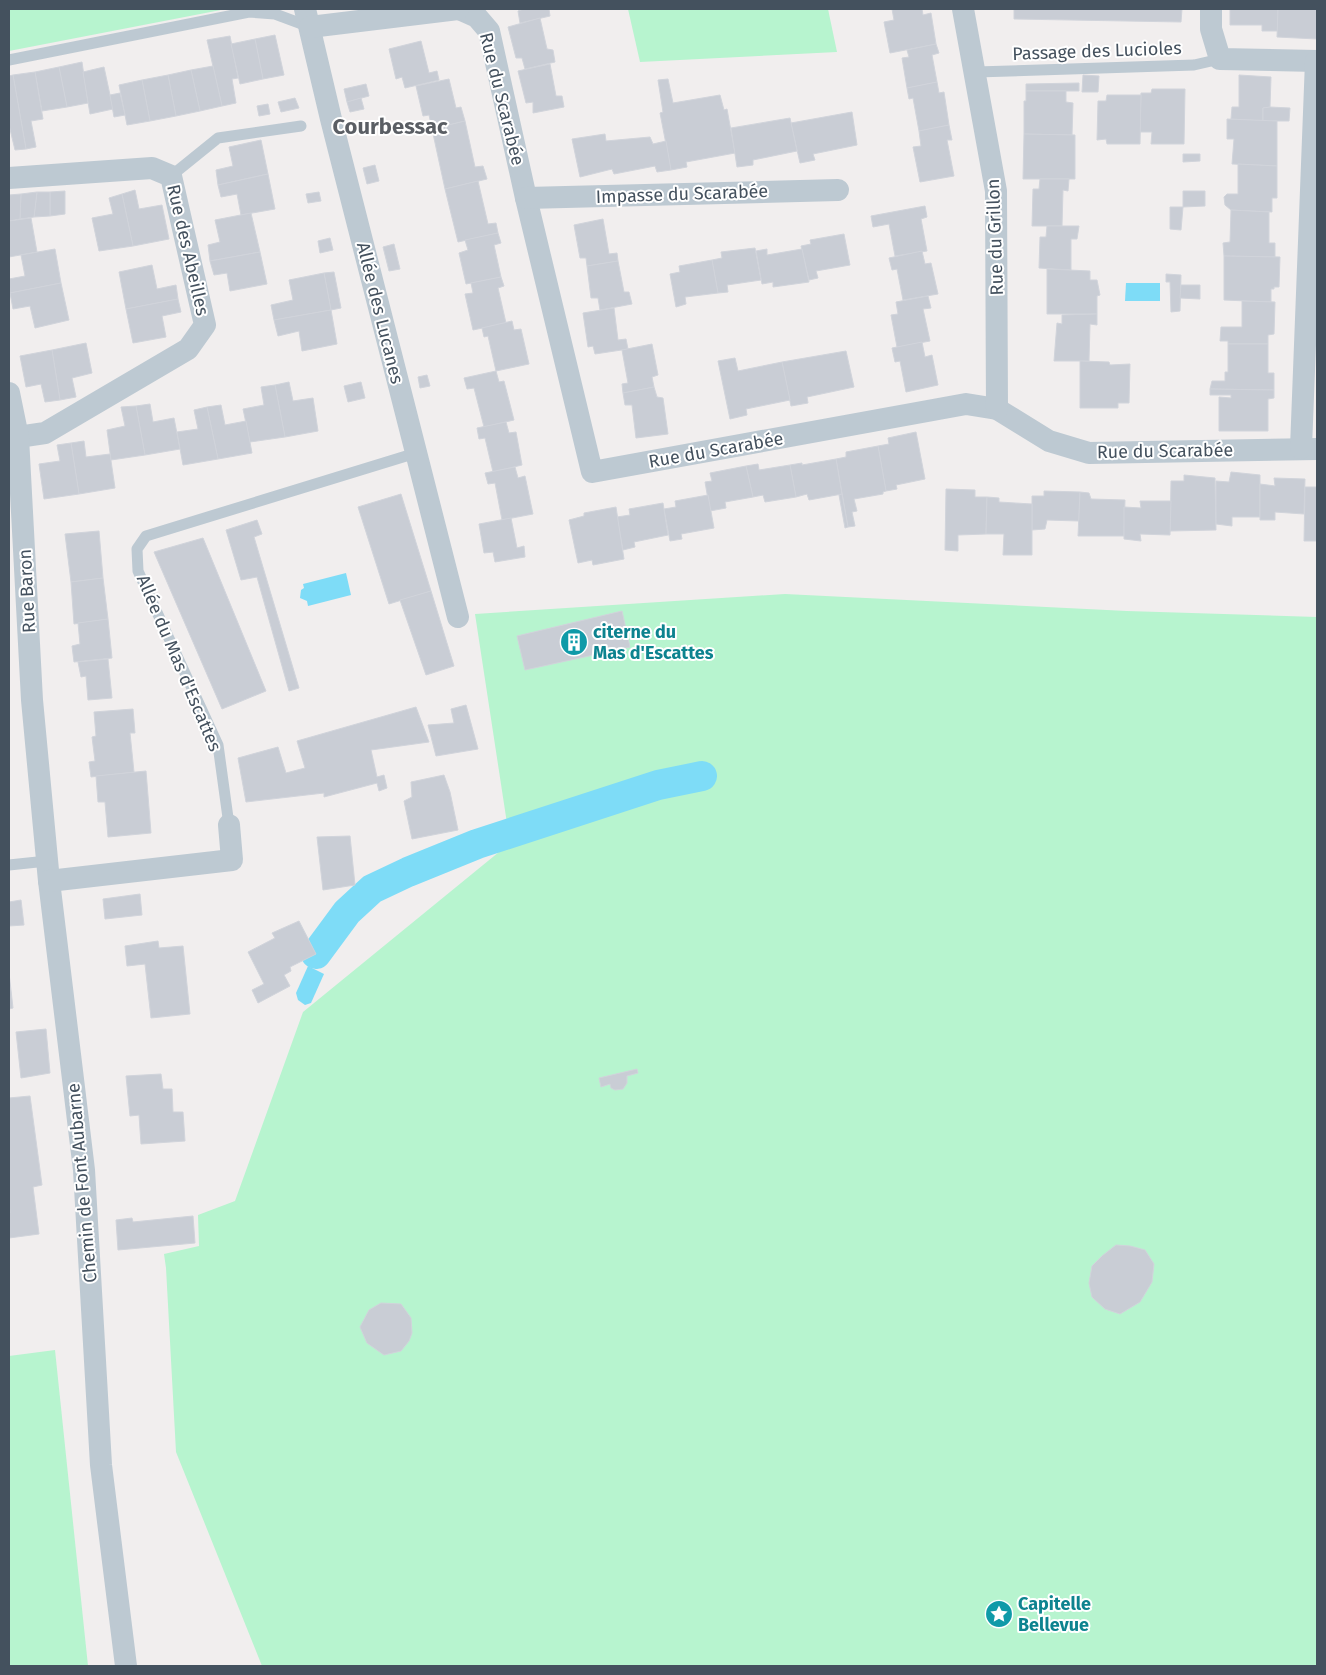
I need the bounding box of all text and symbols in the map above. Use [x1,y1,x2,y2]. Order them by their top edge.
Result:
street label: Rue du Scarabée [475,30,529,168]
street label: Passage des Lucioles [1012,37,1182,65]
district label: Courbessac [332,113,448,140]
street label: Rue du Grillon [982,178,1008,296]
street label: Impasse du Scarabée [595,180,769,208]
street label: Rue des Abeilles [162,182,214,318]
street label: Allée des Lucanes [352,240,408,386]
street label: Rue du Scarabée [647,427,785,473]
street label: Rue du Scarabée [1097,439,1233,463]
street label: Rue Baron [14,548,40,634]
street label: Allée du Mas d'Escattes [132,571,226,755]
place label: citerne du Mas d'Escattes [593,621,714,664]
building icon: citerne du Mas d'Escattes [559,627,589,657]
street label: Chemin de Font Aubarne [62,1082,102,1284]
place label: Capitelle Bellevue [1018,1593,1091,1636]
place icon: Capitelle Bellevue [984,1599,1014,1629]

